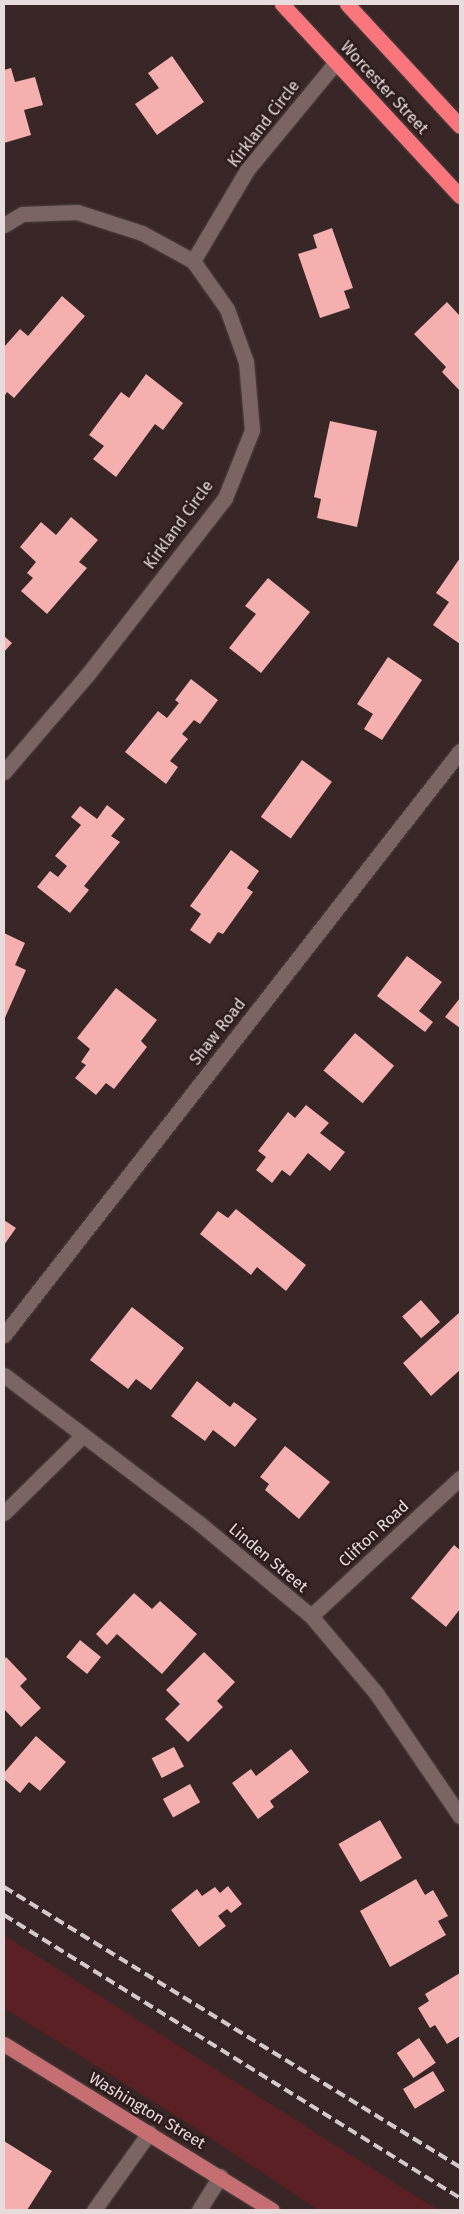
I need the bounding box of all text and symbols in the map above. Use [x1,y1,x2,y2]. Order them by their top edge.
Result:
street label: Worcester Street [336,38,432,138]
street label: Kirkland Circle [224,77,304,171]
street label: Kirkland Circle [140,477,218,573]
street label: Shaw Road [186,995,250,1069]
street label: Clifton Road [335,1497,413,1571]
street label: Linden Street [225,1519,311,1597]
street label: Washington Street [85,2069,209,2153]

